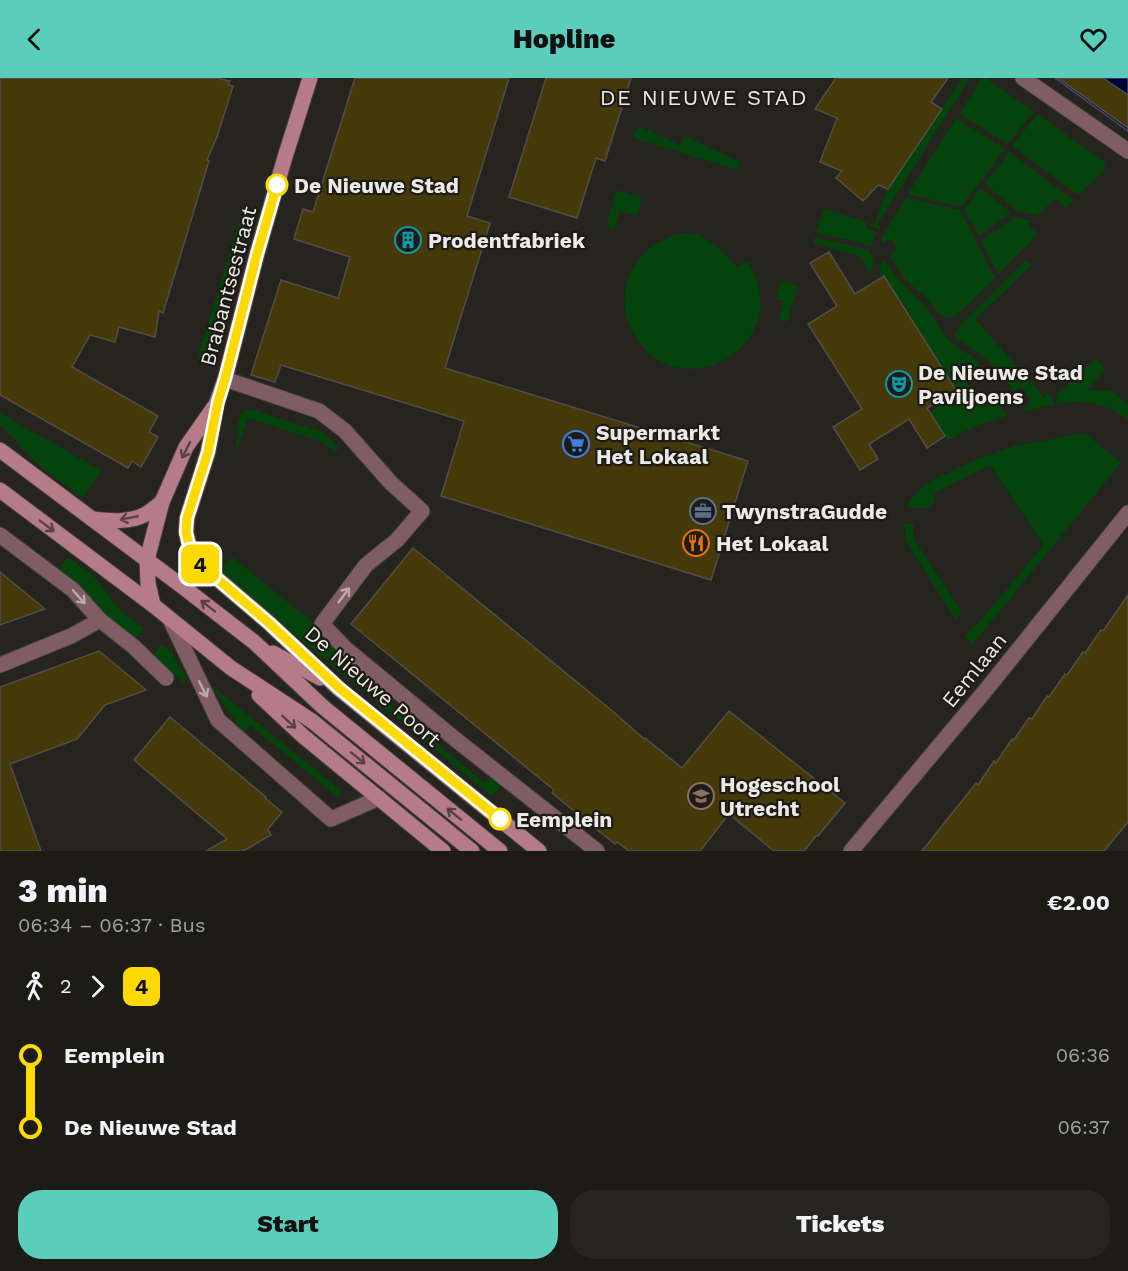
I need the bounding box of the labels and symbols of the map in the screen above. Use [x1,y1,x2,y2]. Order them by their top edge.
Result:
district label: DE NIEUWE STAD [600,85,808,110]
place label: De Nieuwe Stad [294,173,459,198]
marker: De Nieuwe Stad [266,174,288,196]
street label: Brabantsestraat [195,203,261,368]
building icon: Prodentfabriek [393,225,423,255]
place label: Prodentfabriek [428,228,586,253]
place label: De Nieuwe Stad Paviljoens [918,360,1083,409]
theatre icon: De Nieuwe Stad Paviljoens [884,369,914,399]
place label: Supermarkt Het Lokaal [596,420,720,469]
supermarket icon: Supermarkt Het Lokaal [561,429,591,459]
one-way arrow [180,441,192,458]
office icon: TwynstraGudde [688,496,718,526]
place label: TwynstraGudde [722,499,887,524]
one-way arrow [120,513,139,524]
one-way arrow [38,519,54,532]
restaurant icon: Het Lokaal [681,528,711,558]
place label: Het Lokaal [716,531,828,556]
line badge: 4 [180,544,220,584]
one-way arrow [337,587,350,603]
one-way arrow [72,589,86,604]
one-way arrow [200,600,216,613]
street label: De Nieuwe Poort [300,620,446,752]
street label: Eemlaan [936,628,1012,712]
one-way arrow [198,679,210,697]
one-way arrow [281,715,296,730]
one-way arrow [349,751,365,764]
place label: Hogeschool Utrecht [720,772,840,821]
school or university icon: Hogeschool Utrecht [686,781,716,811]
place label: Eemplein [516,807,612,832]
one-way arrow [447,808,463,821]
marker: Eemplein [489,808,511,830]

